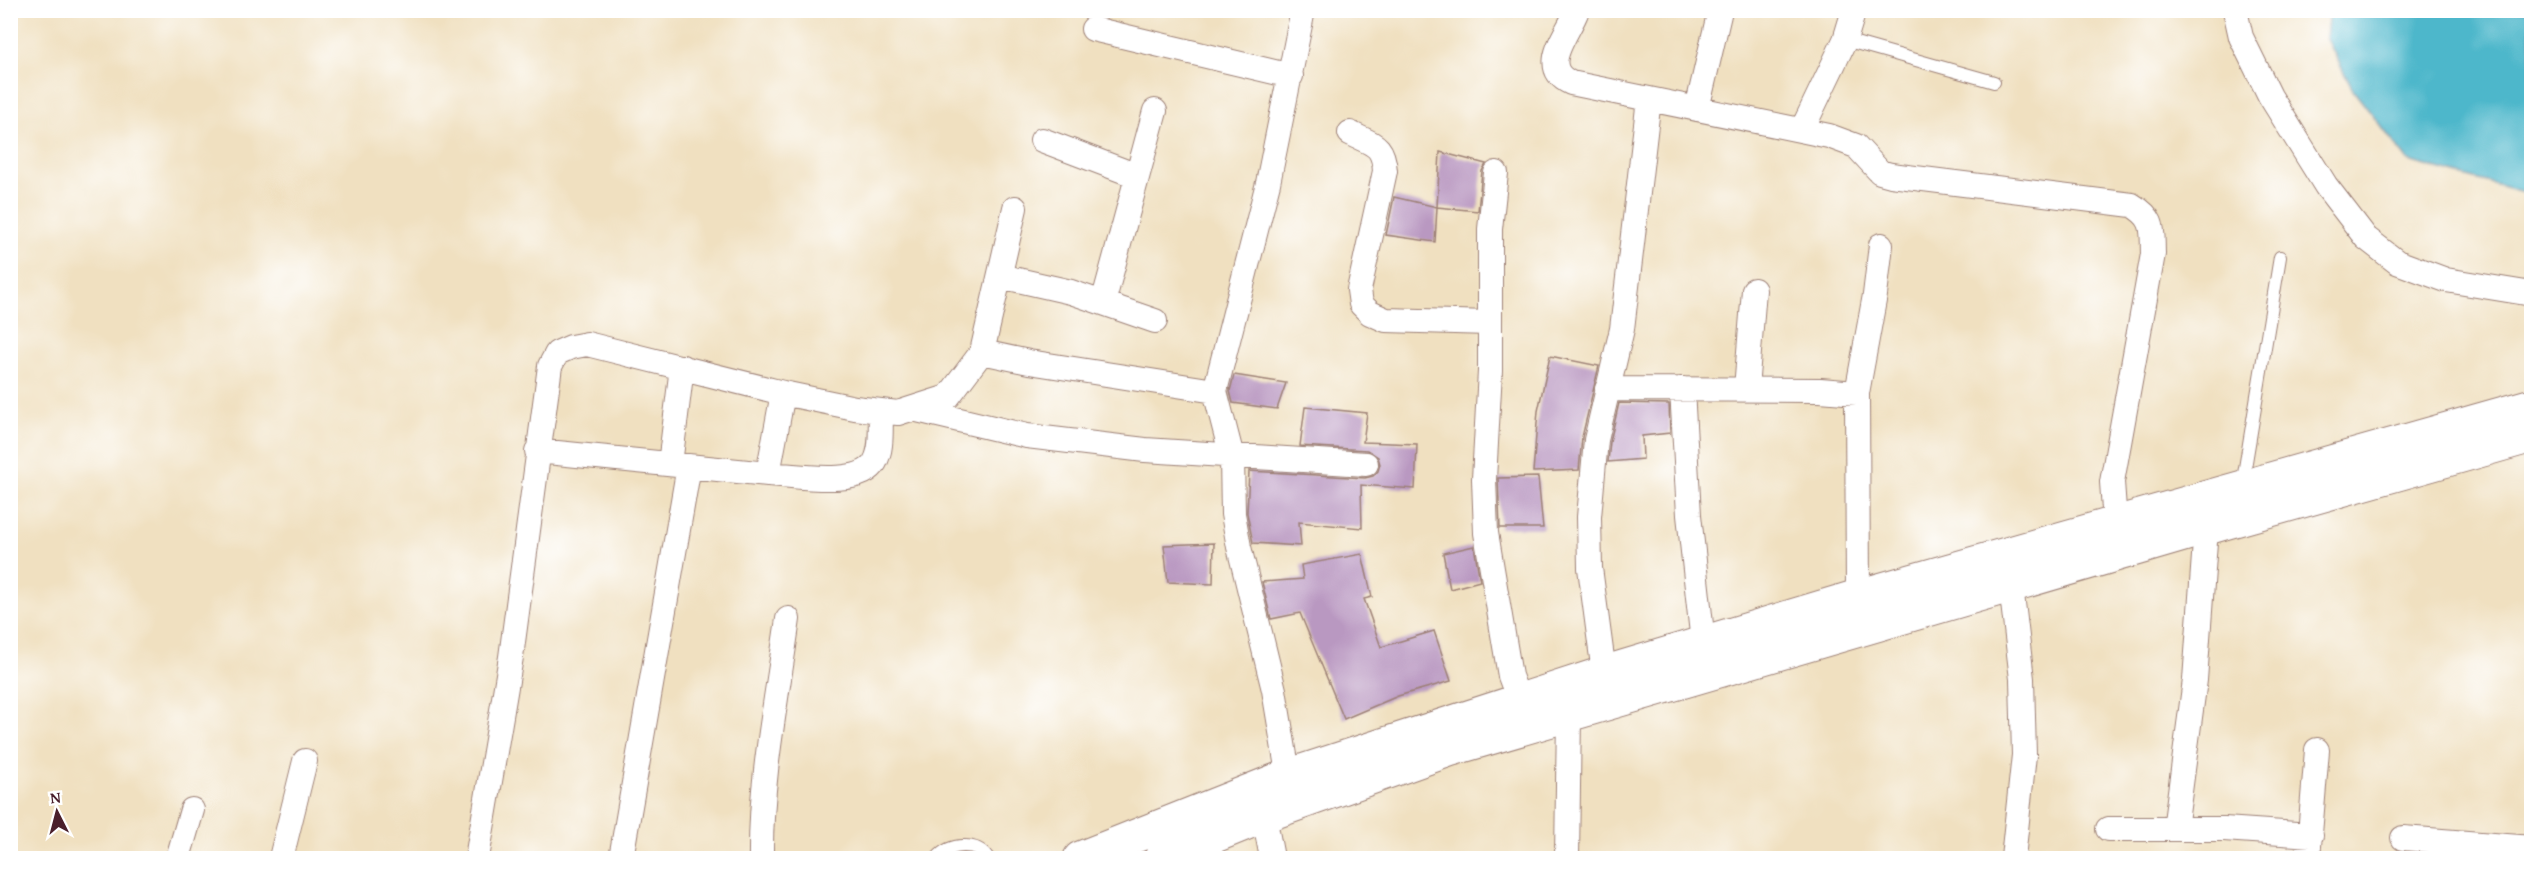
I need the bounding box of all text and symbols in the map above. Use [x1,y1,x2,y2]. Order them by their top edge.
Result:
north arrow [27,782,87,842]
text: N [49,785,62,810]

